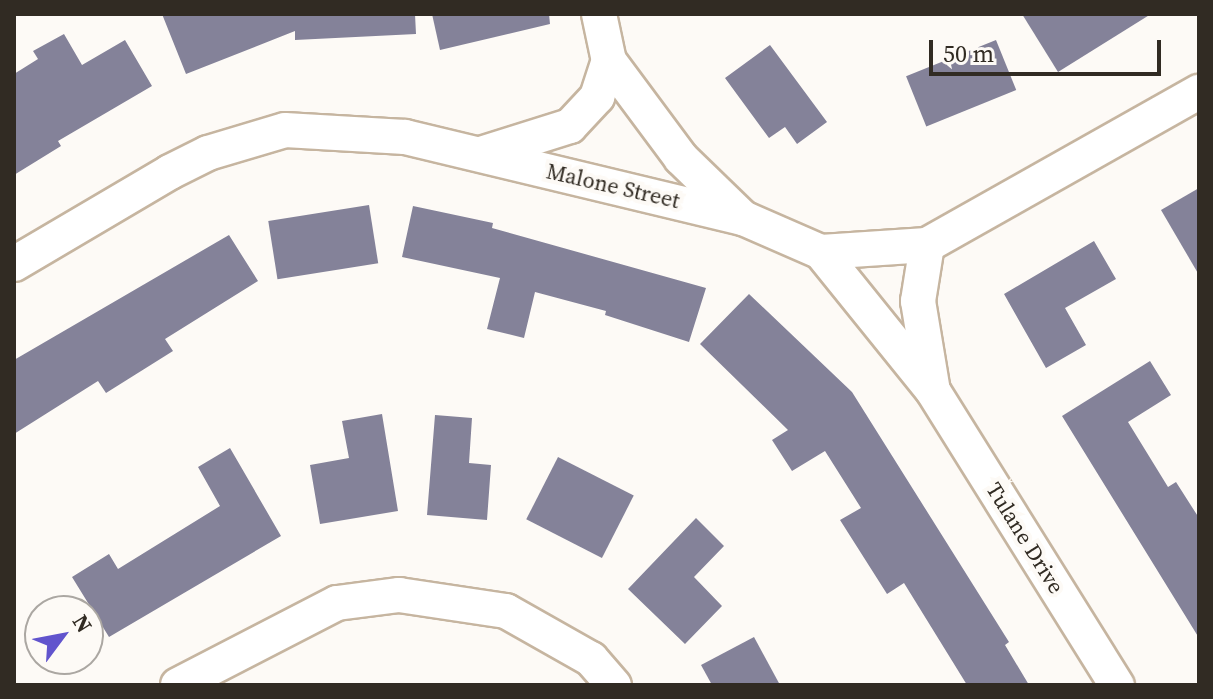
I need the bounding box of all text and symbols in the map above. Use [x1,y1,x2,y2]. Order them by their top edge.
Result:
scale bar [933,24,1165,74]
text: 50 m [943,37,994,70]
street label: Malone Street [544,158,682,214]
street label: Tulane Drive [980,478,1070,598]
north arrow [24,595,104,675]
text: N [66,609,100,638]

